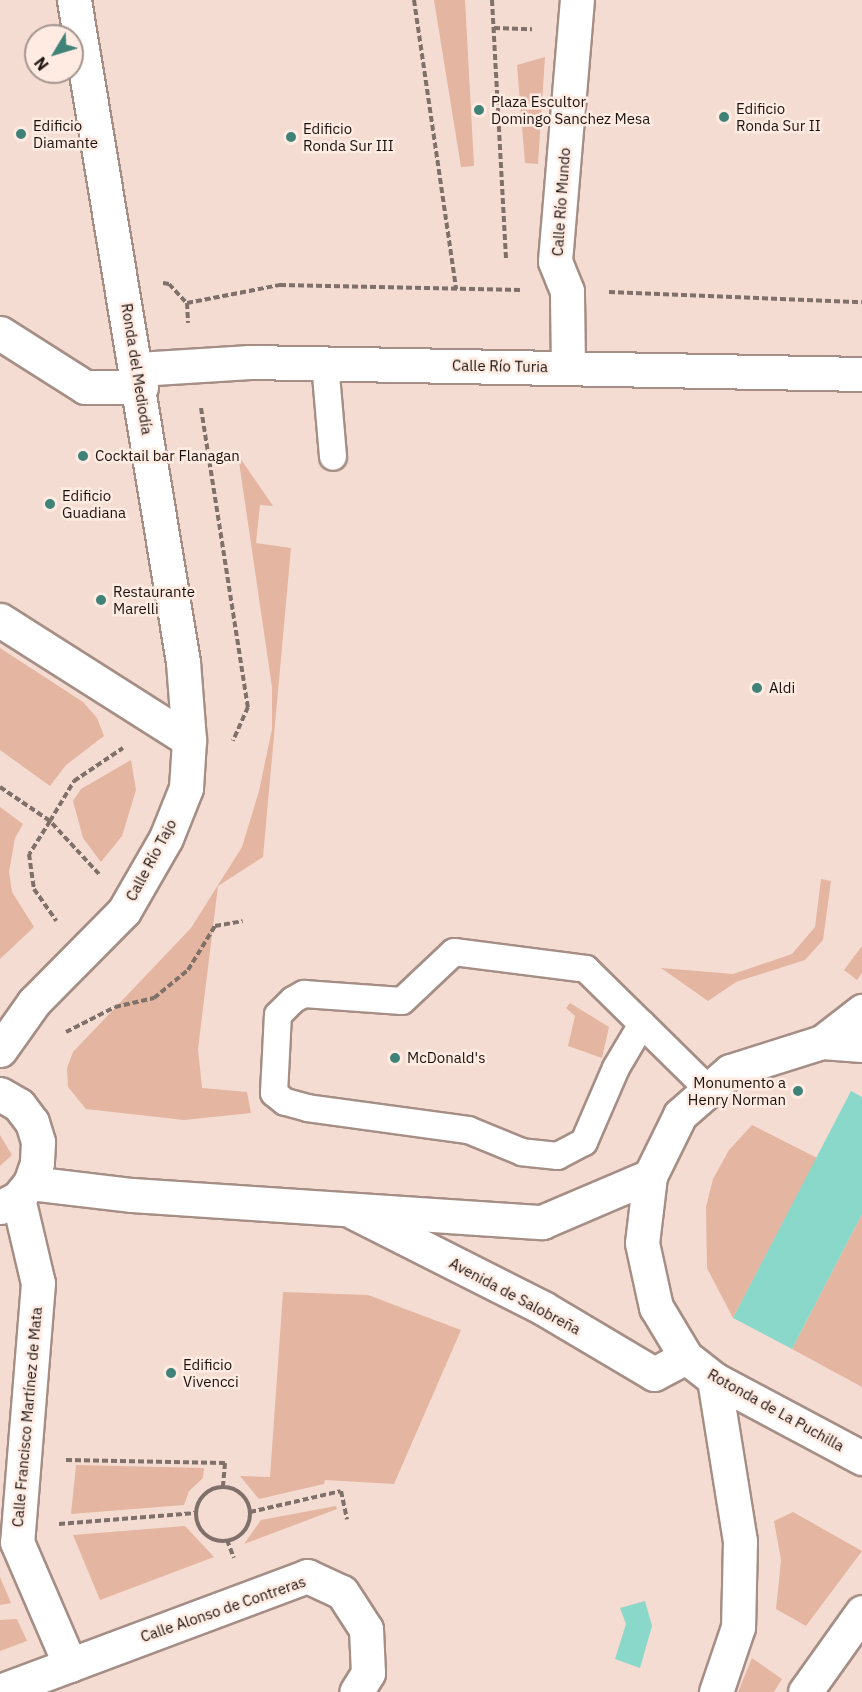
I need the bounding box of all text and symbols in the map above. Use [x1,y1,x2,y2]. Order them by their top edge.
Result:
north arrow [24,24,84,84]
text: N [30,53,53,75]
place label: Plaza Escultor Domingo Sanchez Mesa [491,92,650,127]
place label: Edificio Ronda Sur II [736,99,821,134]
marker: Plaza Escultor Domingo Sanchez Mesa [472,103,486,117]
marker: Edificio Ronda Sur II [717,110,731,124]
place label: Edificio Diamante [33,116,98,151]
place label: Edificio Ronda Sur III [303,119,394,154]
marker: Edificio Diamante [14,127,28,141]
marker: Edificio Ronda Sur III [284,130,298,144]
street label: Calle Río Mundo [548,147,574,257]
street label: Ronda del Mediodía [118,302,156,436]
street label: Calle Río Turia [452,356,548,376]
place label: Cocktail bar Flanagan [95,447,240,465]
marker: Cocktail bar Flanagan [76,449,90,463]
place label: Edificio Guadiana [62,486,126,521]
marker: Edificio Guadiana [43,497,57,511]
place label: Restaurante Marelli [113,582,195,617]
marker: Restaurante Marelli [94,593,108,607]
place label: Aldi [769,679,795,697]
marker: Aldi [750,681,764,695]
street label: Calle Río Tajo [122,816,180,904]
place label: McDonald's [407,1049,485,1067]
marker: McDonald's [388,1051,402,1065]
place label: Monumento a Henry Norman [688,1073,786,1108]
marker: Monumento a Henry Norman [791,1084,805,1098]
street label: Avenida de Salobreña [446,1254,584,1338]
street label: Calle Francisco Martínez de Mata [8,1306,46,1528]
place label: Edificio Vivencci [183,1355,239,1390]
street label: Rotonda de La Puchilla [705,1365,847,1455]
marker: Edificio Vivencci [164,1366,178,1380]
street label: Calle Alonso de Contreras [138,1572,308,1646]

